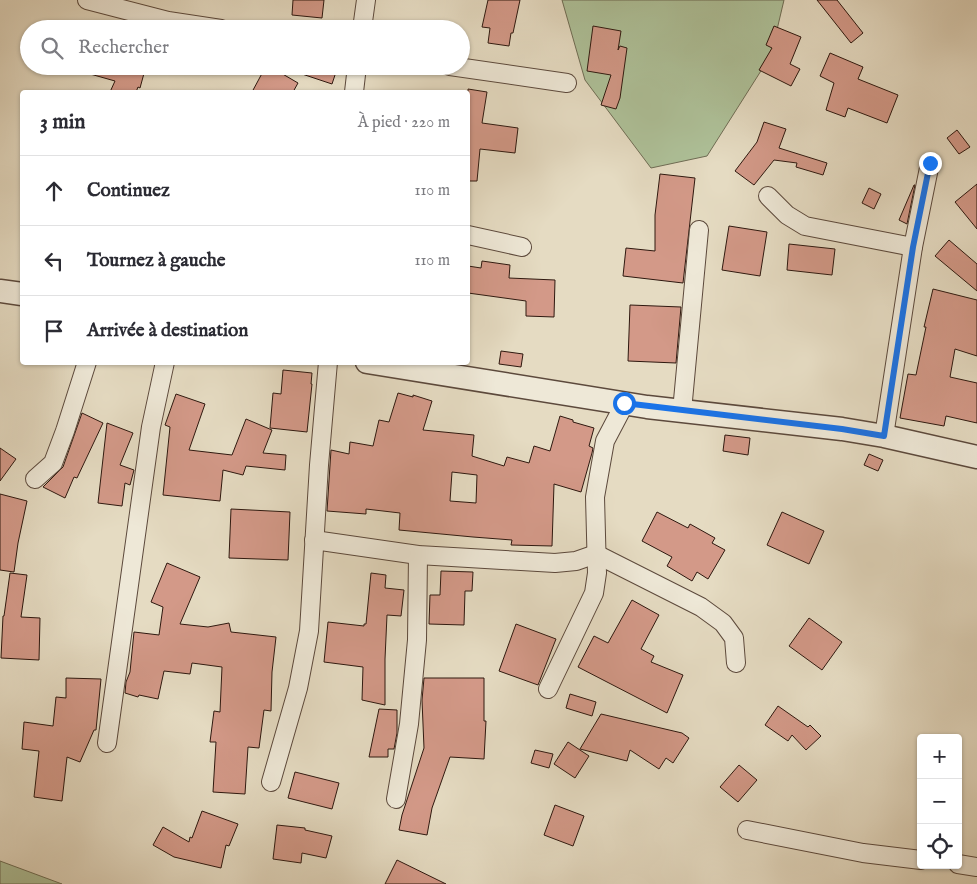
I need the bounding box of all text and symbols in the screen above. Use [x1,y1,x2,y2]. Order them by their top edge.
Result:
search box [20,20,470,75]
icon: search [38,34,66,62]
text: Rechercher [78,36,169,60]
text: 3 min [40,109,85,136]
text: À pied · 220 m [358,113,450,133]
route end [919,152,942,175]
icon: ahead [40,177,68,205]
text: Continuez [87,179,170,203]
text: 110 m [414,181,450,201]
icon: left [40,247,68,275]
text: Tournez à gauche [87,249,226,273]
text: 110 m [414,251,450,271]
icon: arrive [40,317,68,345]
text: Arrivée à destination [87,319,248,343]
route start [613,392,636,415]
map controls [917,734,962,869]
button: + [917,734,962,779]
button: − [917,779,962,824]
button: locate [917,824,962,869]

